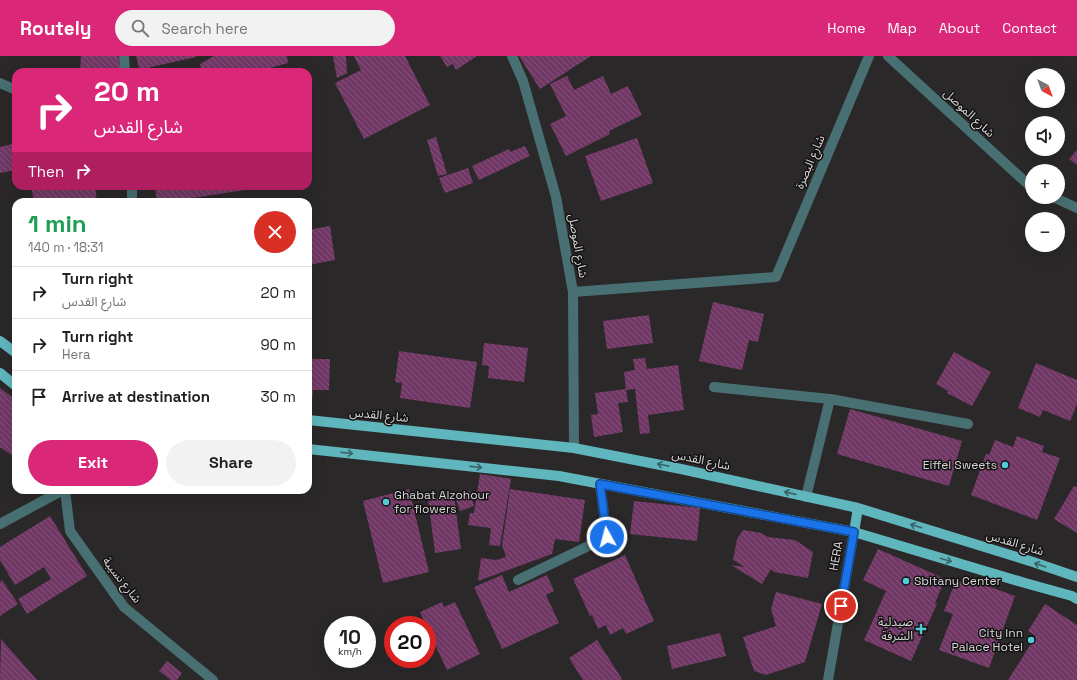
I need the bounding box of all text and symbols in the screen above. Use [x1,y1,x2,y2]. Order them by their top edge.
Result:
search box [115,10,395,46]
text: Routely [20,16,91,41]
icon: search [129,17,151,39]
text: Search here [161,19,248,38]
text: Home [827,19,865,37]
text: Map [887,19,917,37]
text: About [939,19,980,37]
text: Contact [1002,19,1057,37]
north arrow [1025,68,1065,108]
map controls [1025,68,1065,252]
text: 20 m [94,73,160,109]
icon: right [28,84,80,136]
street label: شارع الموصل [939,85,998,142]
text: شارع القدس [94,115,183,138]
button: sound [1025,116,1065,156]
street label: شارع البصرة [791,133,829,192]
icon: right [72,160,94,182]
text: Then [28,162,64,181]
button: + [1025,164,1065,204]
text: 1 min [28,208,87,239]
button: close [254,211,296,253]
button: − [1025,212,1065,252]
street label: شارع الموصل [564,213,591,279]
text: 140 m · 18:31 [28,239,103,256]
text: Turn right [62,269,133,288]
icon: right [28,282,50,304]
text: 20 m [261,283,296,302]
text: شارع القدس [62,293,126,310]
text: Turn right [62,327,133,346]
icon: right [28,334,50,356]
text: 90 m [260,335,296,354]
text: Hera [62,346,90,363]
icon: arrive [28,386,50,408]
text: Arrive at destination [62,387,210,406]
text: 30 m [261,387,296,406]
street label: شارع القدس [349,404,409,427]
button: Exit [28,440,158,486]
button: Share [166,440,296,486]
street label: شارع القدس [670,446,732,475]
one-way arrow [340,450,353,457]
place label: Eiffel Sweets [923,457,997,473]
marker: Eiffel Sweets [1000,460,1010,470]
one-way arrow [657,461,670,469]
one-way arrow [469,463,482,471]
place label: Ghabat Alzohour for flowers [394,487,490,517]
one-way arrow [784,489,797,497]
marker: Ghabat Alzohour for flowers [381,497,391,507]
position arrow [586,516,628,558]
one-way arrow [910,522,923,529]
street label: شارع القدس [984,527,1046,560]
street label: HERA [826,540,847,572]
street label: شارع نسيبة [98,554,145,607]
one-way arrow [940,557,953,564]
one-way arrow [1034,561,1047,568]
place label: Sbitany Center [914,573,1002,589]
marker: Sbitany Center [901,576,911,586]
pin [824,589,858,623]
icon: arrive [830,595,852,617]
place label: صيدلية الشرفة [878,614,913,644]
speed limit sign: 20 [384,616,436,668]
text: 10 [339,624,361,650]
marker: صيدلية الشرفة [916,624,926,634]
place label: City Inn Palace Hotel [952,625,1023,655]
marker: City Inn Palace Hotel [1026,635,1036,645]
text: km/h [338,645,362,658]

